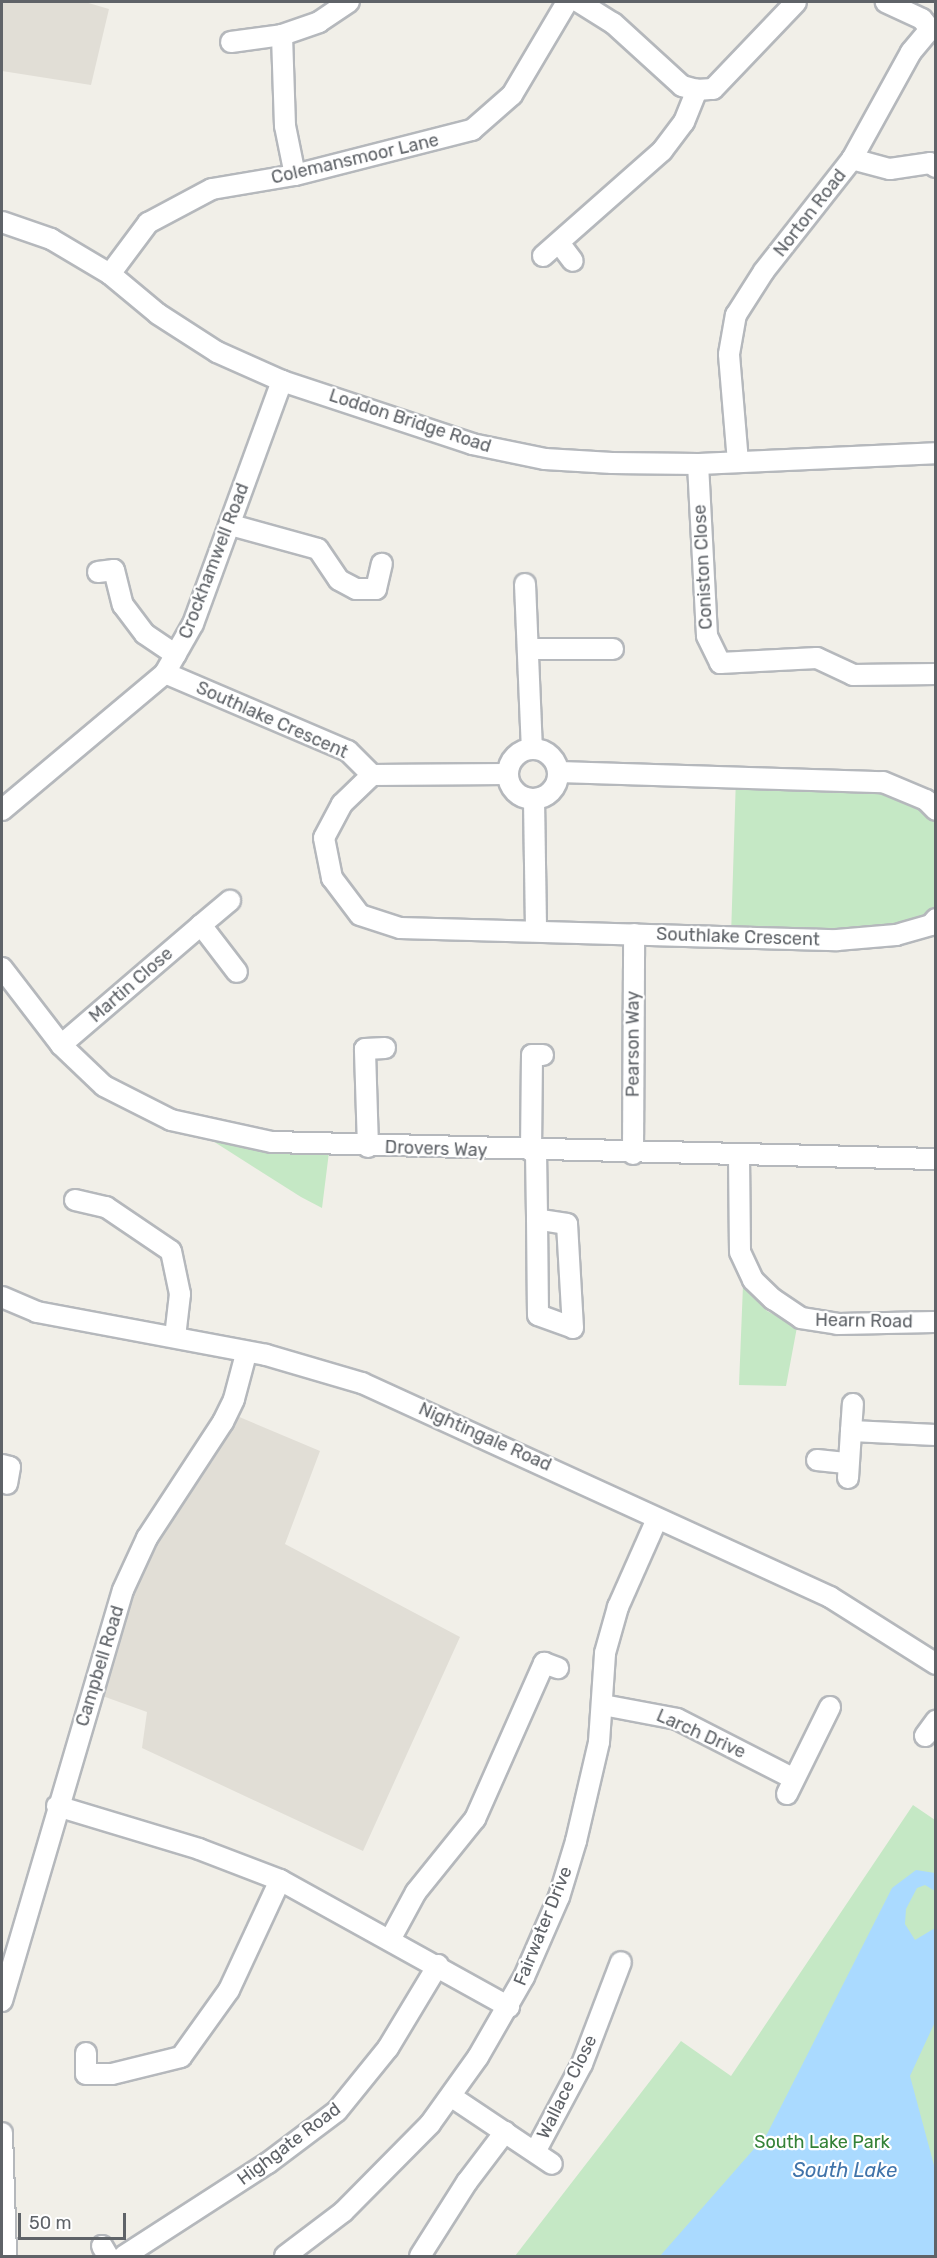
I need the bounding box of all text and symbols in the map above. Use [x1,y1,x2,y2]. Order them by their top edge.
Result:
street label: Colemansmoor Lane [269,129,441,189]
street label: Norton Road [769,165,851,261]
street label: Loddon Bridge Road [326,385,494,457]
street label: Crockhamwell Road [174,480,254,642]
street label: Coniston Close [689,504,717,630]
street label: Southlake Crescent [193,677,351,763]
street label: Southlake Crescent [656,923,820,951]
street label: Martin Close [85,943,177,1027]
street label: Pearson Way [622,991,644,1097]
street label: Drovers Way [384,1136,488,1162]
street label: Hearn Road [815,1309,913,1333]
street label: Nightingale Road [415,1398,555,1476]
street label: Campbell Road [71,1603,129,1729]
street label: Larch Drive [653,1705,749,1763]
street label: Fairwater Drive [509,1863,577,1989]
street label: Wallace Close [533,2031,601,2143]
street label: Highgate Road [233,2098,345,2190]
park label: South Lake Park [754,2131,890,2153]
water label: South Lake [793,2158,897,2182]
scale bar [21,2201,129,2239]
text: 50 m [29,2212,72,2234]

